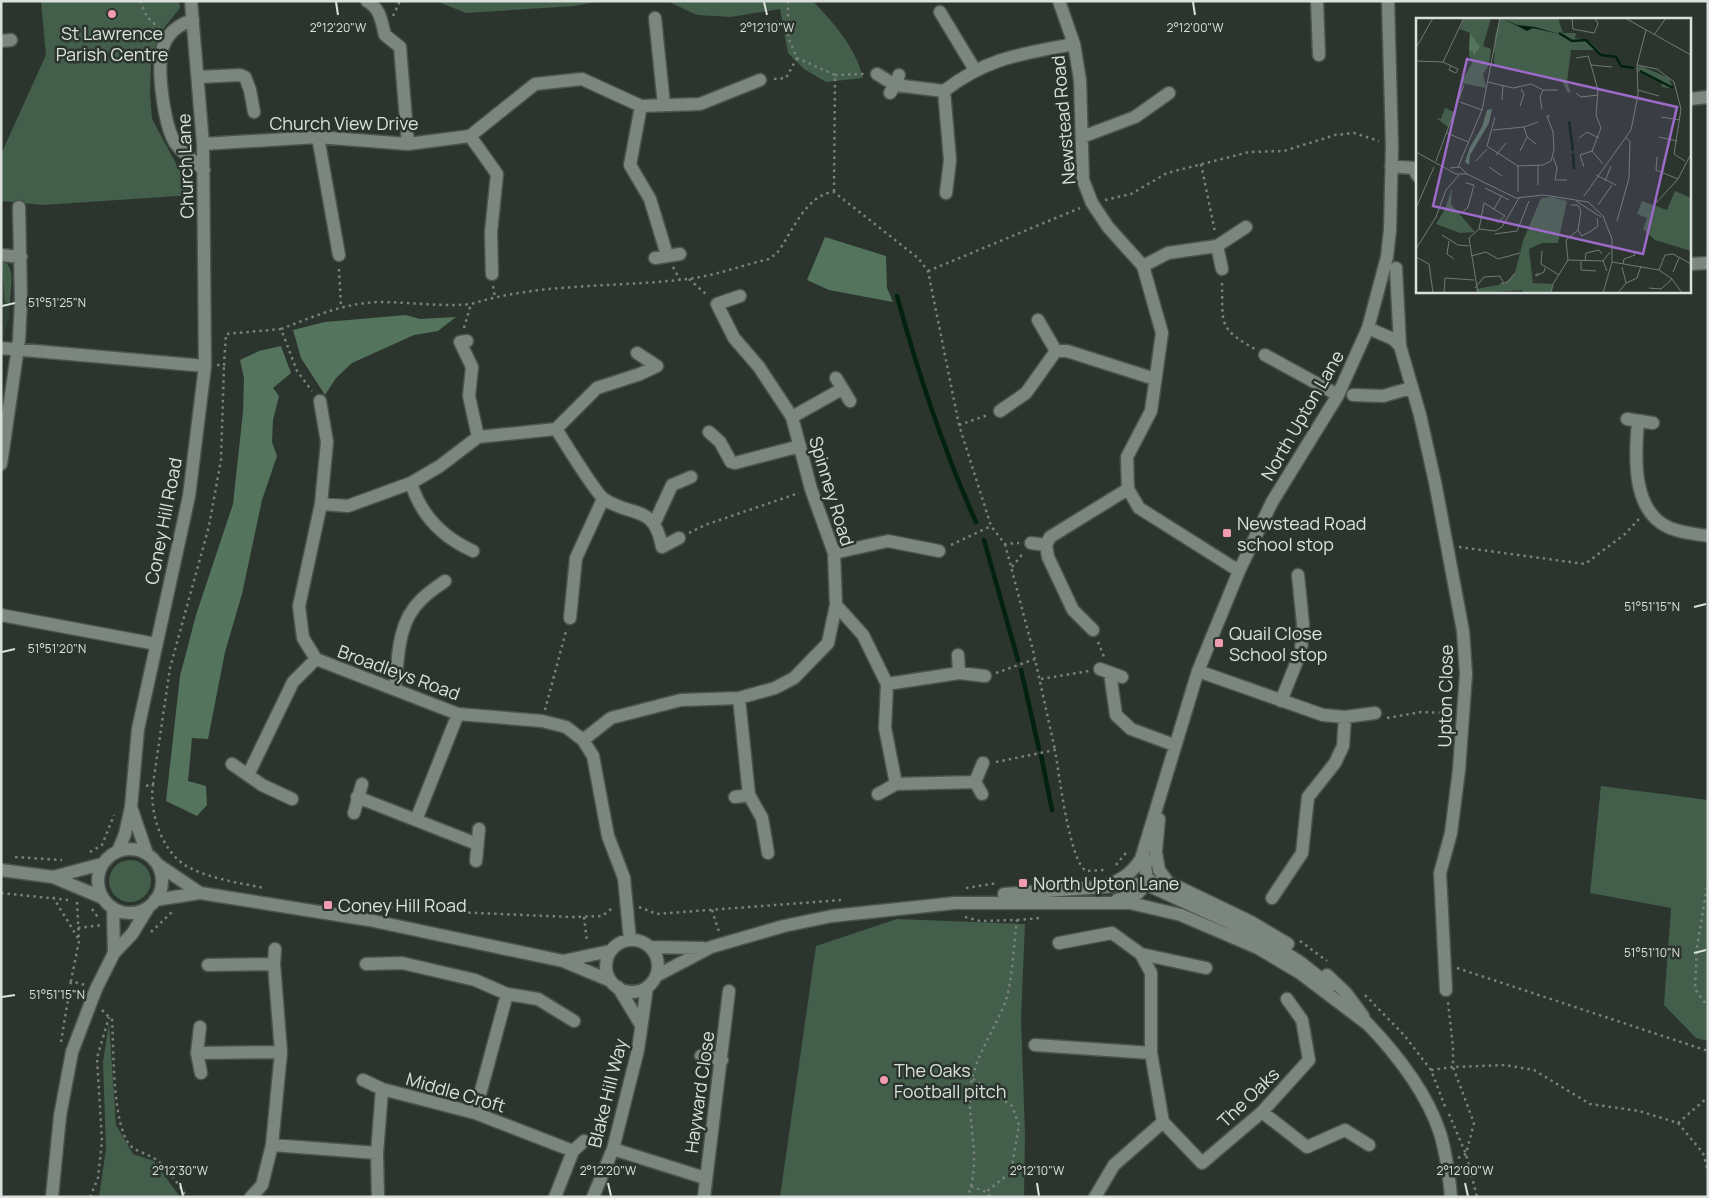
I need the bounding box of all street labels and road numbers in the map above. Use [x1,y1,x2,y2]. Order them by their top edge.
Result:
street label: Newstead Road [1045,54,1081,186]
street label: Church View Drive [269,111,419,135]
street label: Church Lane [171,113,199,219]
street label: North Upton Lane [1255,346,1349,484]
street label: Spinney Road [804,433,860,549]
street label: Coney Hill Road [139,455,187,587]
street label: Broadleys Road [335,639,463,705]
street label: Upton Close [1432,644,1458,748]
street label: Hayward Close [679,1030,719,1154]
street label: Blake Hill Way [582,1035,632,1150]
street label: The Oaks [1212,1062,1284,1132]
street label: Middle Croft [403,1066,509,1118]

